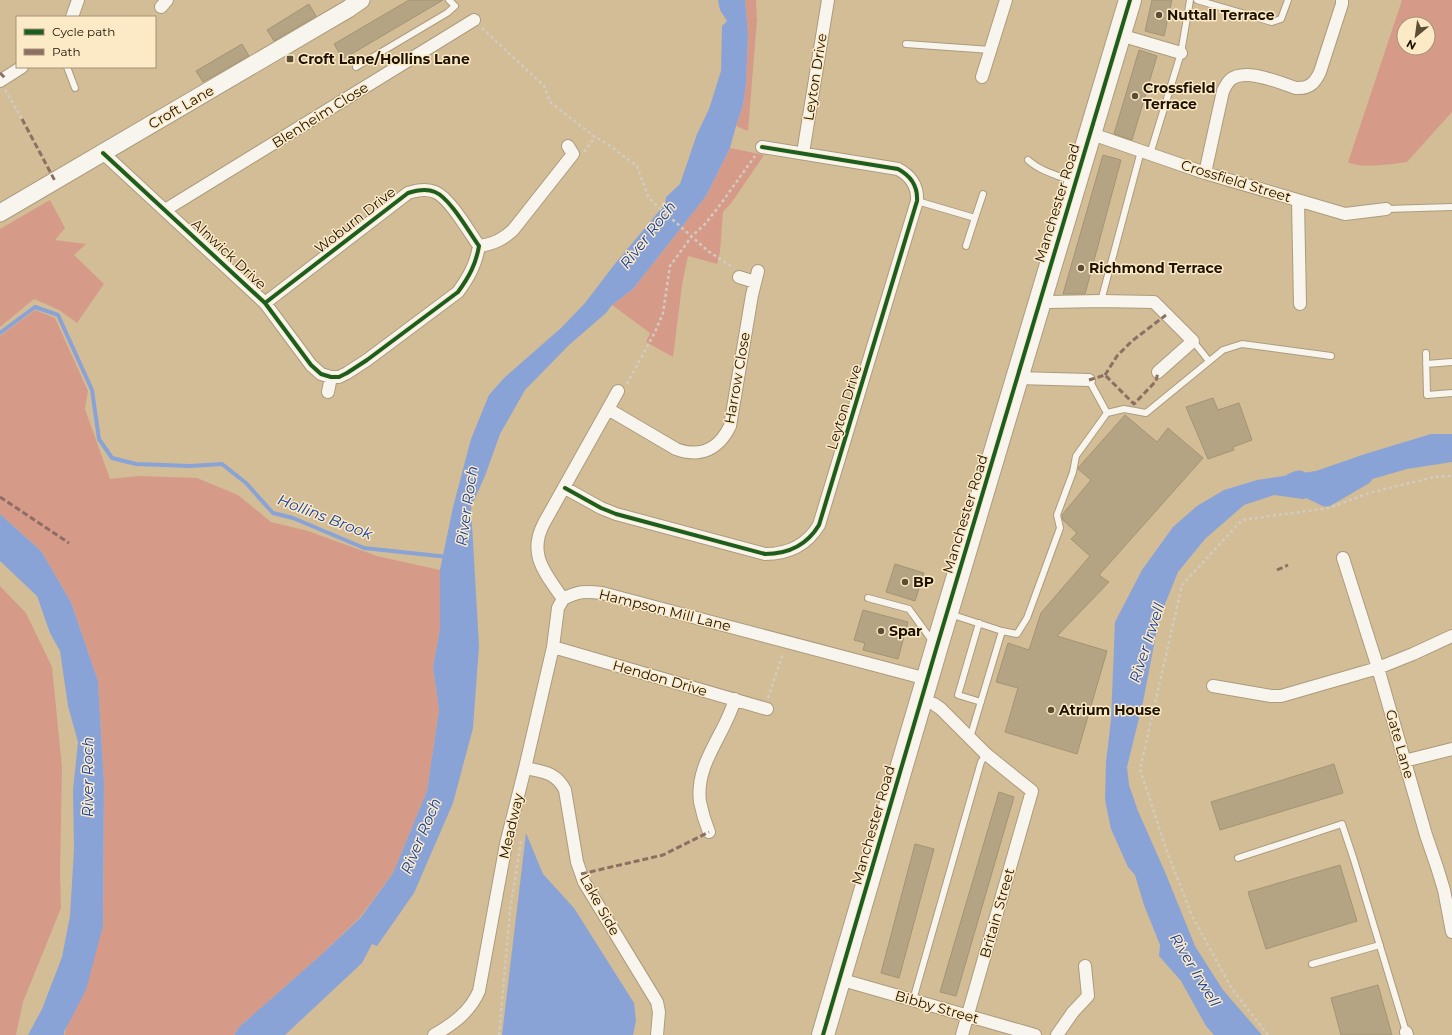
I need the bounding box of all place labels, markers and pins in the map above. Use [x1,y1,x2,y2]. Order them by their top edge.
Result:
place label: Nuttall Terrace [1167,6,1275,24]
marker: Nuttall Terrace [1154,10,1164,20]
place label: Croft Lane/Hollins Lane [298,50,470,68]
marker: Croft Lane/Hollins Lane [285,54,295,64]
place label: Crossfield Terrace [1143,79,1216,113]
marker: Crossfield Terrace [1130,91,1140,101]
place label: Richmond Terrace [1089,259,1223,277]
marker: Richmond Terrace [1076,263,1086,273]
place label: BP [913,573,934,591]
marker: BP [900,577,910,587]
place label: Spar [889,622,922,640]
marker: Spar [876,626,886,636]
place label: Atrium House [1058,701,1161,719]
marker: Atrium House [1046,705,1056,715]

